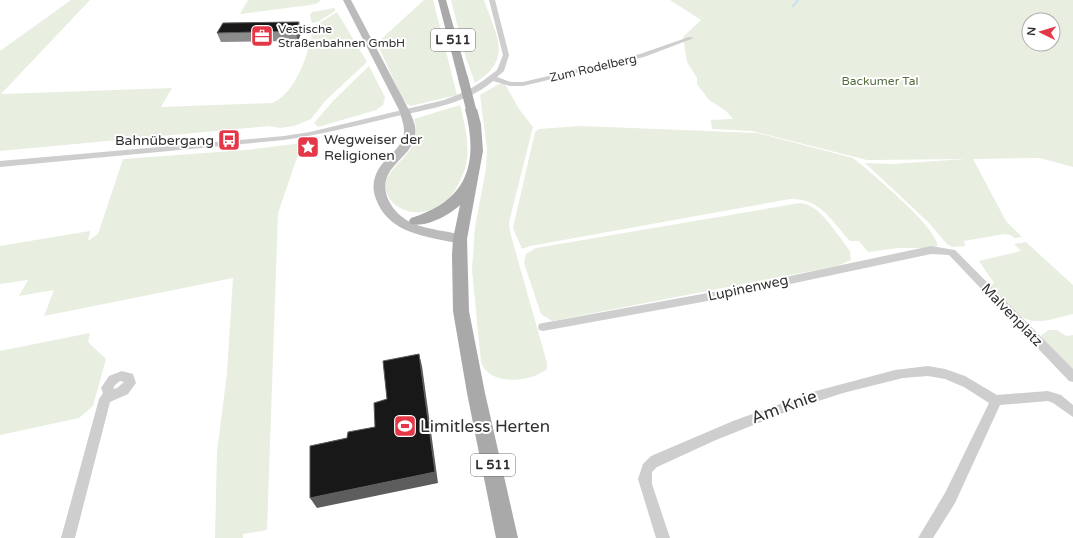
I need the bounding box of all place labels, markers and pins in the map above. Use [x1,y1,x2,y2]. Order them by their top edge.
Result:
place label: Vestische Straßenbahnen GmbH [278,22,405,50]
office icon: Vestische Straßenbahnen GmbH [249,23,275,49]
bus stop icon: Bahnübergang [216,127,242,153]
place label: Wegweiser der Religionen [324,131,423,164]
place label: Bahnübergang [115,132,214,149]
place icon: Wegweiser der Religionen [295,134,321,160]
sports icon: Limitless Herten [392,413,418,439]
place label: Limitless Herten [420,416,550,437]

